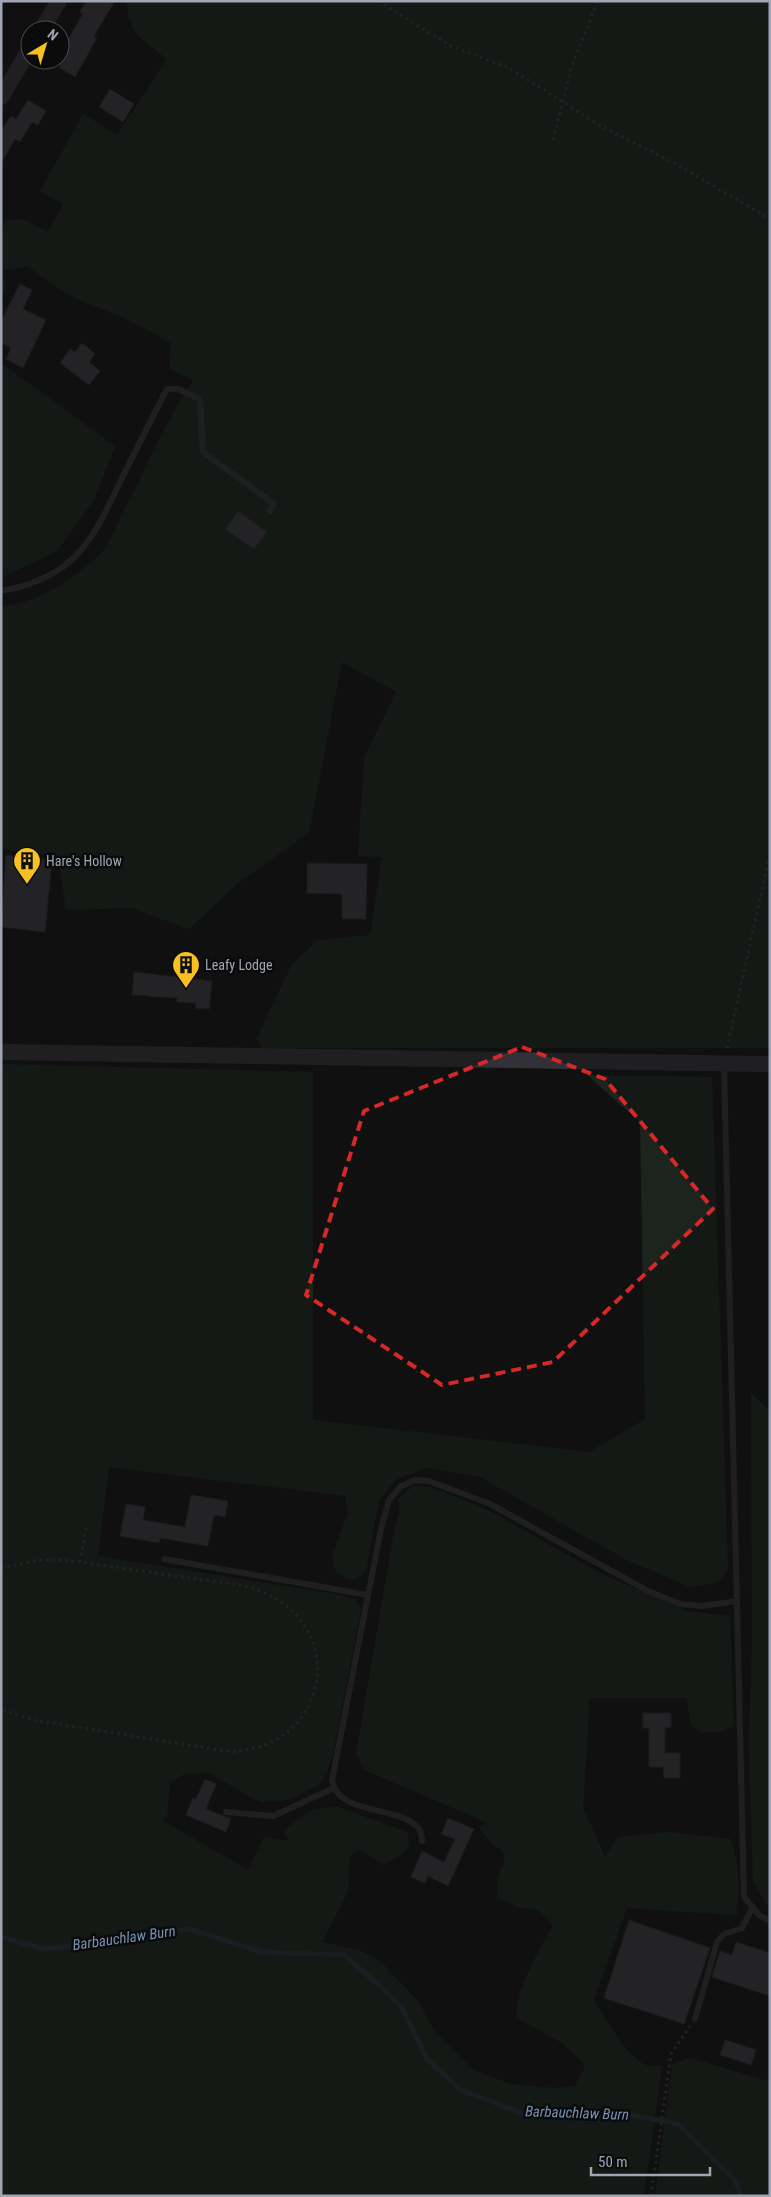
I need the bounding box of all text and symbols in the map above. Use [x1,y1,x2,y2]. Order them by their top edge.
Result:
north arrow [20,20,70,70]
text: N [45,26,61,44]
building icon: Hare's Hollow [12,846,42,885]
place label: Hare's Hollow [46,853,122,869]
building icon: Leafy Lodge [171,950,201,989]
place label: Leafy Lodge [205,957,273,973]
water label: Barbauchlaw Burn [71,1922,177,1954]
water label: Barbauchlaw Burn [525,2102,629,2124]
scale bar [591,2144,710,2176]
text: 50 m [598,2153,628,2171]

